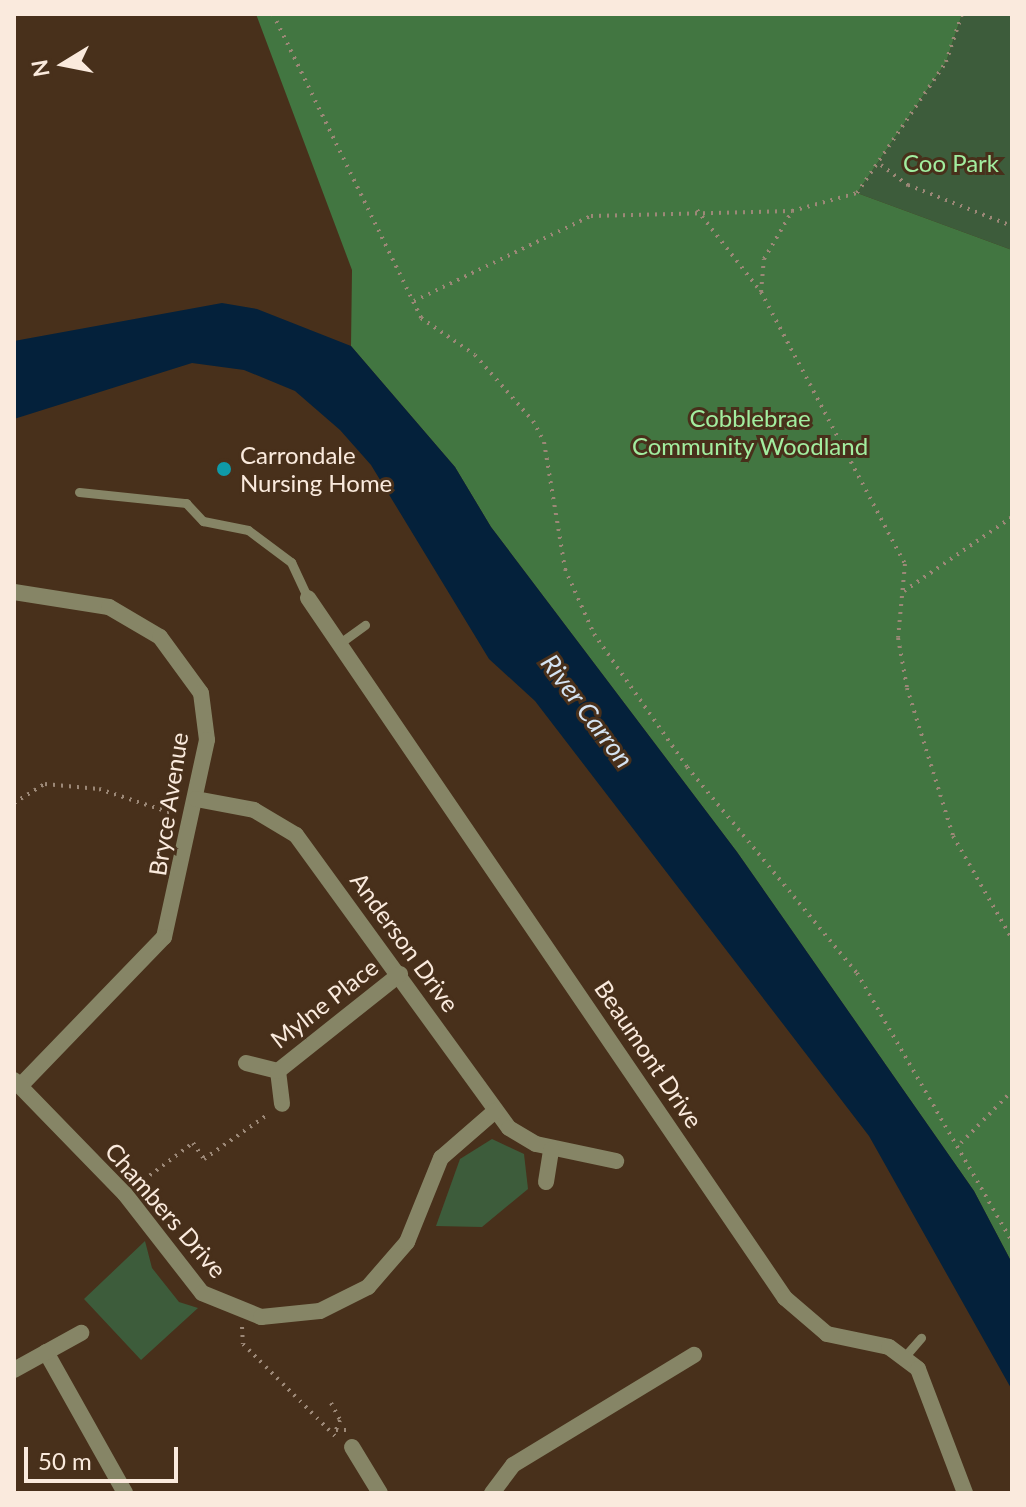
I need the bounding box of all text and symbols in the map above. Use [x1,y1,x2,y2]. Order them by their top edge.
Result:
north arrow [24,24,104,104]
text: N [25,58,55,79]
park label: Coo Park [903,149,999,177]
park label: Cobblebrae Community Woodland [631,404,869,460]
place label: Carrondale Nursing Home [240,441,392,497]
marker: Carrondale Nursing Home [215,460,233,478]
water label: River Carron [534,648,640,774]
street label: Bryce Avenue [142,730,194,878]
street label: Anderson Drive [345,867,465,1017]
street label: Mylne Place [265,952,383,1054]
street label: Beaumont Drive [589,975,709,1133]
street label: Chambers Drive [99,1137,233,1283]
scale bar [28,1431,182,1481]
text: 50 m [38,1446,92,1475]

